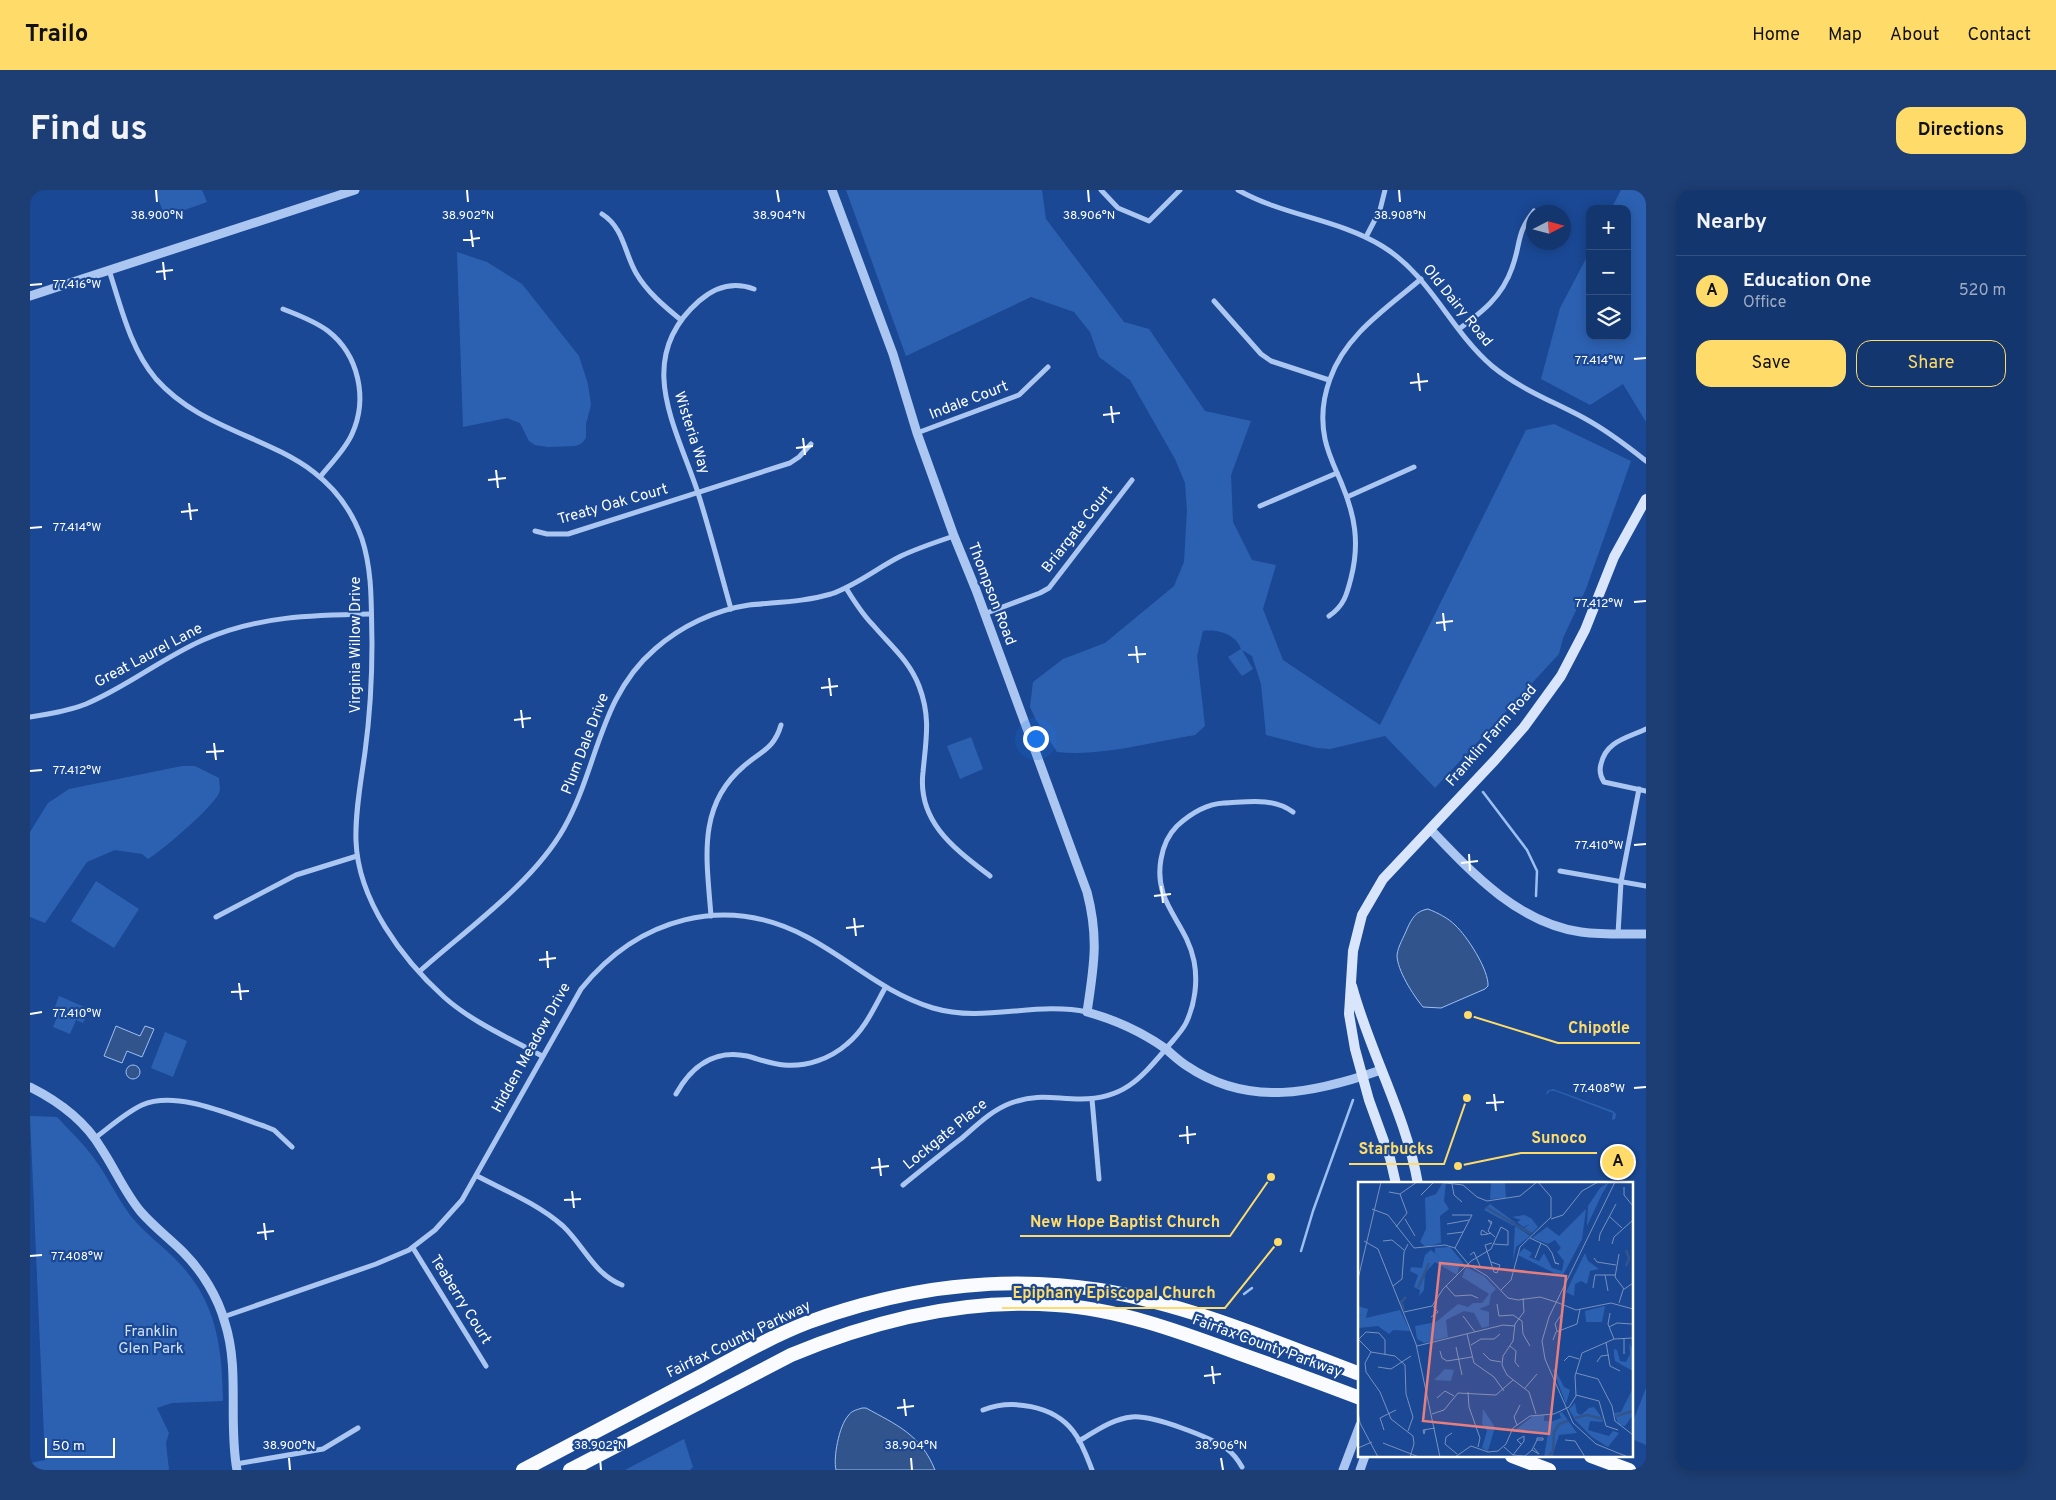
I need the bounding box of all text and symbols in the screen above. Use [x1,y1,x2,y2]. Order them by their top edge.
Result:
text: Trailo [25,20,88,50]
text: Home [1752,24,1800,47]
text: Map [1828,24,1862,47]
text: About [1890,24,1939,47]
text: Contact [1967,24,2031,47]
button: Directions [1896,107,2026,154]
text: Find us [30,108,148,152]
north arrow [1526,205,1571,250]
map controls [1586,205,1631,340]
button: + [1586,205,1631,250]
text: 38.900°N [131,208,183,224]
text: 38.902°N [442,208,494,224]
text: 38.904°N [753,208,805,224]
text: 38.906°N [1063,208,1115,224]
text: 38.908°N [1374,208,1426,224]
text: Nearby [1696,209,1767,236]
button: − [1586,250,1631,295]
street label: Old Dairy Road [1418,261,1496,351]
text: Education One [1743,269,1871,293]
text: 77.416°W [53,277,101,293]
text: A [1706,281,1718,301]
text: 520 m [1959,281,2006,301]
text: Office [1743,293,1786,313]
button: layers [1586,295,1631,340]
button: Save [1696,340,1846,387]
button: Share [1856,340,2006,387]
text: 77.414°W [1575,353,1623,369]
street label: Indale Court [927,377,1011,425]
street label: Wisteria Way [669,389,713,477]
street label: Treaty Oak Court [556,480,670,530]
street label: Briargate Court [1038,483,1118,577]
text: 77.414°W [53,520,101,536]
street label: Thompson Road [963,540,1019,648]
street label: Virginia Willow Drive [347,577,366,713]
text: 77.412°W [1575,596,1623,612]
street label: Great Laurel Lane [92,620,206,692]
street label: Franklin Farm Road [1442,681,1542,791]
street label: Plum Dale Drive [558,691,614,797]
your location [1023,726,1049,752]
text: 77.412°W [53,763,101,779]
text: 77.410°W [1574,838,1624,854]
street label: Hidden Meadow Drive [488,980,576,1116]
text: 77.410°W [52,1006,102,1022]
callout: Chipotle [1558,1012,1640,1043]
text: Chipotle [1568,1019,1630,1039]
text: 77.408°W [1573,1081,1625,1097]
street label: Lockgate Place [900,1095,992,1175]
callout: Sunoco [1521,1122,1597,1153]
text: Sunoco [1531,1129,1587,1149]
callout: Starbucks [1349,1133,1444,1164]
text: Starbucks [1358,1140,1434,1160]
pin: A [1602,1143,1634,1181]
inset map [1358,1182,1634,1458]
callout: New Hope Baptist Church [1020,1205,1230,1236]
text: New Hope Baptist Church [1030,1213,1220,1233]
text: 77.408°W [51,1249,103,1265]
street label: Teaberry Court [425,1252,495,1348]
callout: Epiphany Episcopal Church [1002,1277,1225,1308]
text: Epiphany Episcopal Church [1012,1284,1216,1304]
street label: Fairfax County Parkway [664,1297,814,1383]
street label: Fairfax County Parkway [1189,1311,1345,1383]
park label: Franklin Glen Park [118,1323,184,1359]
scale bar [45,1435,115,1458]
text: 50 m [52,1438,85,1455]
text: 38.900°N [263,1438,315,1454]
text: 38.902°N [574,1438,626,1454]
text: 38.904°N [885,1438,937,1454]
text: 38.906°N [1195,1438,1247,1454]

